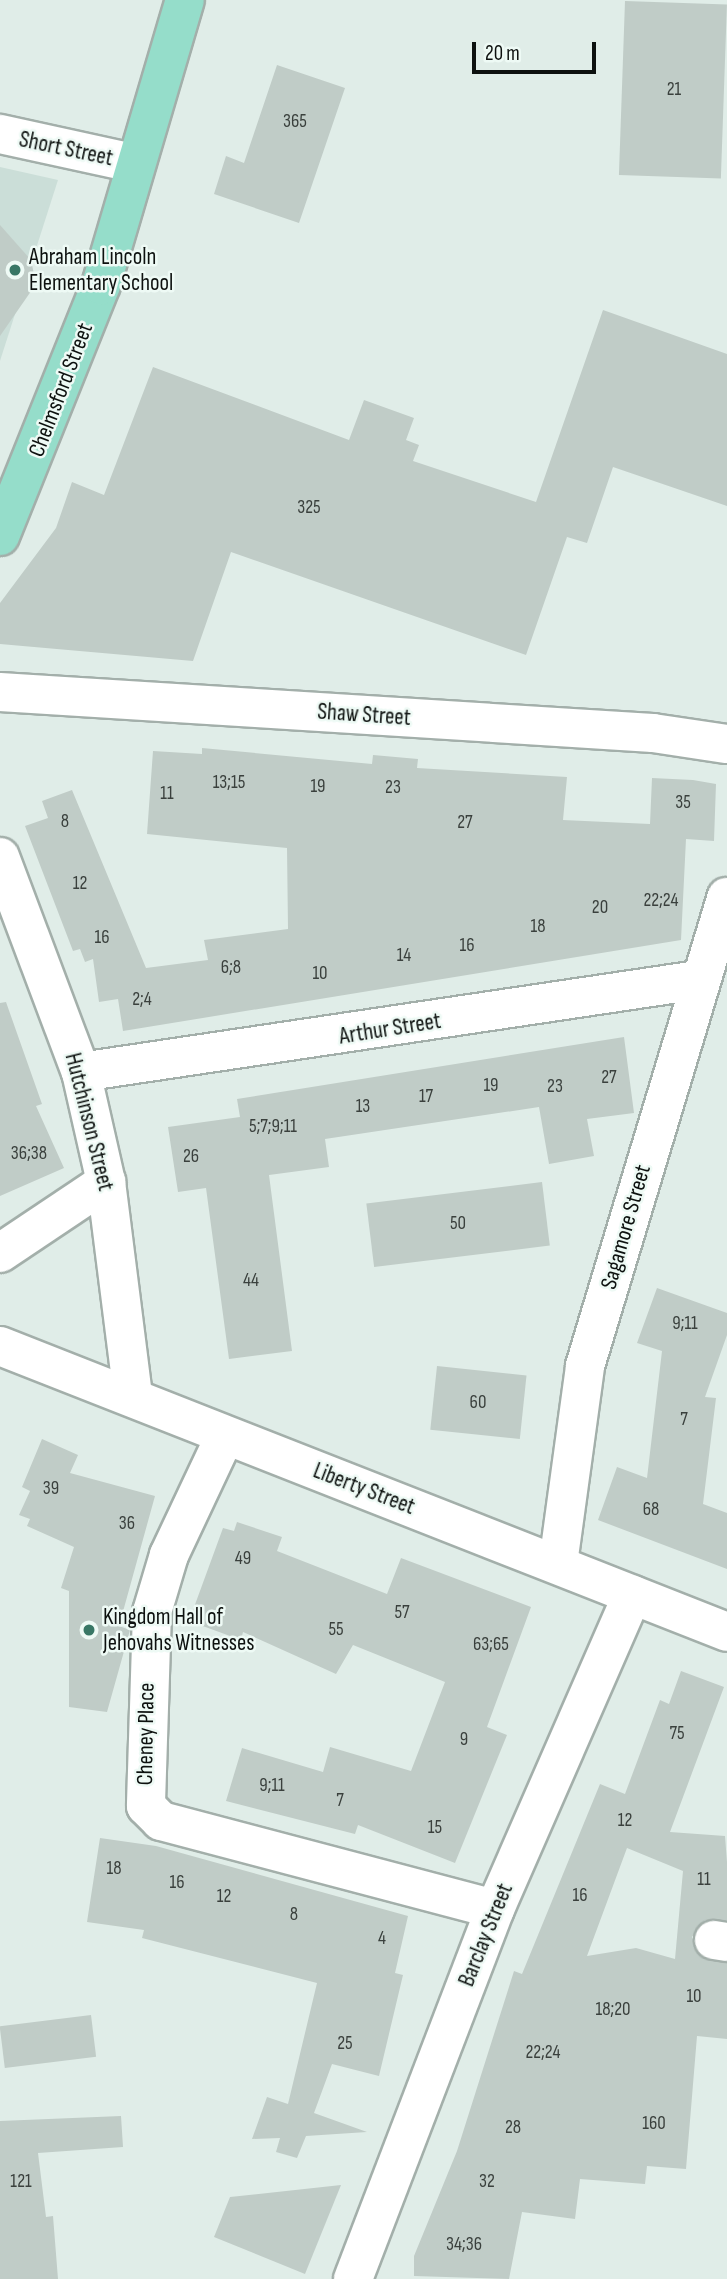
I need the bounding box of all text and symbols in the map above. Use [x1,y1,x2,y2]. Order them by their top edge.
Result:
scale bar [475,28,599,72]
text: 20 m [485,41,520,66]
house number: 21 [667,79,681,101]
house number: 365 [283,111,307,133]
street label: Short Street [17,126,115,172]
place label: Abraham Lincoln Elementary School [29,243,173,297]
marker: Abraham Lincoln Elementary School [7,262,23,278]
street label: Chelmsford Street [23,319,99,461]
house number: 325 [297,497,321,519]
street label: Shaw Street [316,698,412,732]
house number: 13;15 [213,772,245,794]
house number: 19 [310,776,326,798]
house number: 23 [385,777,401,799]
house number: 11 [160,783,174,805]
house number: 35 [675,792,691,814]
house number: 8 [61,811,69,833]
house number: 27 [457,812,473,834]
house number: 12 [73,873,87,895]
house number: 22;24 [643,890,679,912]
house number: 20 [592,897,608,919]
house number: 18 [531,916,545,938]
house number: 16 [95,927,109,949]
house number: 16 [460,935,474,957]
house number: 14 [397,945,411,967]
house number: 6;8 [221,957,241,979]
house number: 10 [312,963,328,985]
house number: 2;4 [132,989,152,1011]
street label: Arthur Street [337,1007,443,1051]
street label: Hutchinson Street [59,1050,119,1194]
house number: 27 [601,1067,617,1089]
house number: 19 [483,1075,499,1097]
house number: 23 [547,1076,563,1098]
house number: 17 [419,1086,433,1108]
house number: 13 [356,1096,370,1118]
house number: 5;7;9;11 [249,1116,297,1138]
house number: 36;38 [11,1143,47,1165]
house number: 26 [183,1146,199,1168]
street label: Sagamore Street [595,1161,657,1293]
house number: 50 [450,1213,466,1235]
house number: 44 [243,1270,259,1292]
house number: 9;11 [672,1313,698,1335]
house number: 60 [470,1392,486,1414]
house number: 7 [680,1409,688,1431]
street label: Liberty Street [309,1457,419,1521]
house number: 39 [43,1478,59,1500]
house number: 68 [643,1499,659,1521]
house number: 36 [119,1513,135,1535]
house number: 49 [235,1548,251,1570]
house number: 57 [394,1602,410,1624]
place label: Kingdom Hall of Jehovahs Witnesses [103,1603,254,1657]
house number: 55 [328,1619,344,1641]
marker: Kingdom Hall of Jehovahs Witnesses [81,1622,97,1638]
house number: 63;65 [473,1634,509,1656]
street label: Cheney Place [131,1682,161,1786]
house number: 75 [669,1723,685,1745]
house number: 9 [460,1729,468,1751]
house number: 9;11 [259,1775,285,1797]
house number: 7 [336,1790,344,1812]
house number: 12 [618,1810,632,1832]
house number: 15 [428,1817,442,1839]
house number: 18 [107,1858,121,1880]
house number: 11 [697,1869,711,1891]
house number: 16 [170,1872,184,1894]
street label: Barclay Street [453,1879,519,1991]
house number: 16 [573,1885,587,1907]
house number: 12 [217,1886,231,1908]
house number: 8 [290,1904,298,1926]
house number: 4 [378,1928,386,1950]
house number: 10 [686,1986,702,2008]
house number: 18;20 [596,1999,630,2021]
house number: 25 [337,2033,353,2055]
house number: 22;24 [525,2042,561,2064]
house number: 160 [642,2113,666,2135]
house number: 28 [505,2117,521,2139]
house number: 121 [10,2171,32,2193]
house number: 32 [479,2171,495,2193]
house number: 34;36 [446,2234,482,2256]

